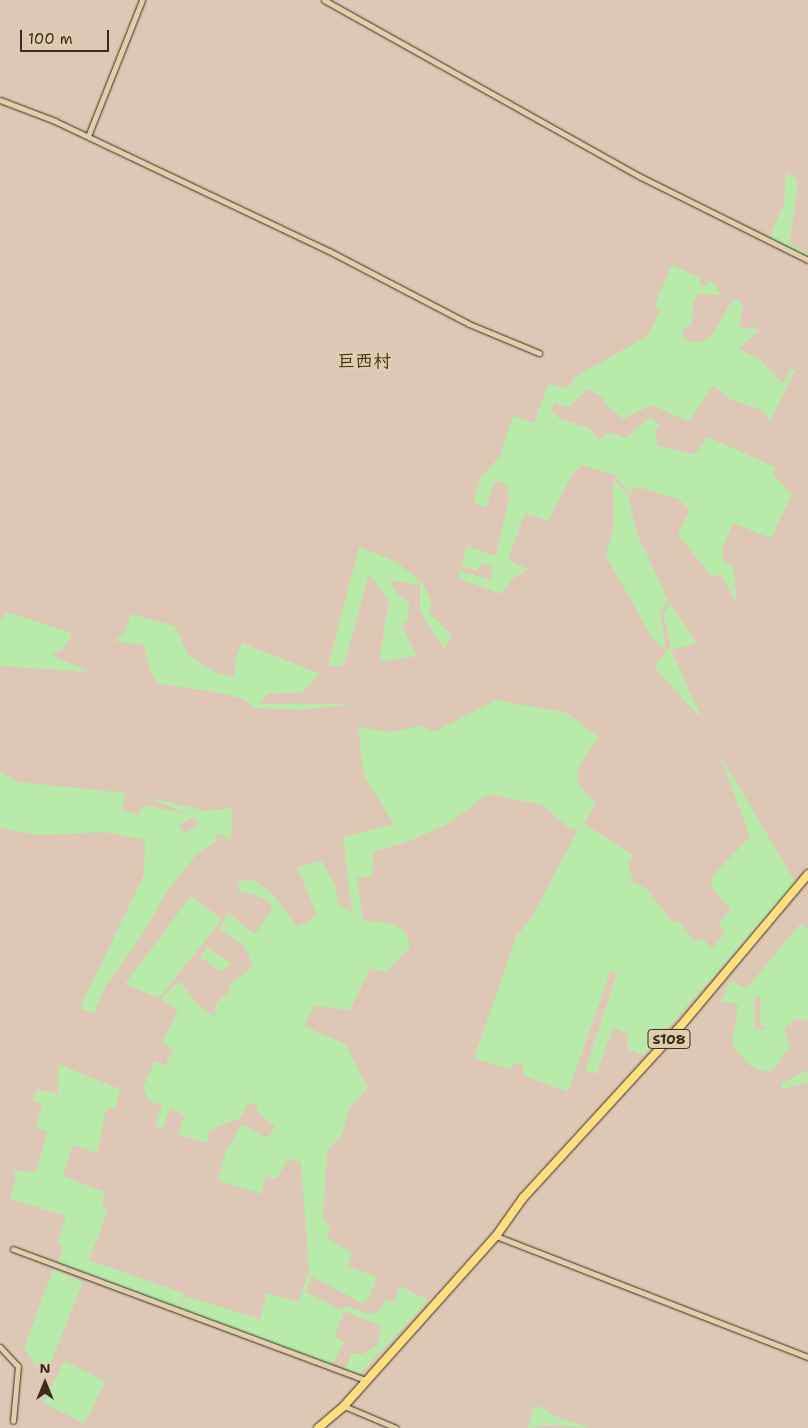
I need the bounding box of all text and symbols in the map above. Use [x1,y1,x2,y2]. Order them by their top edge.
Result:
scale bar [22,20,111,52]
text: 100 m [28,29,73,49]
district label: 巨西村 [337,350,391,372]
road number: S108 [646,1028,692,1050]
north arrow [20,1358,70,1408]
text: N [39,1359,51,1377]

